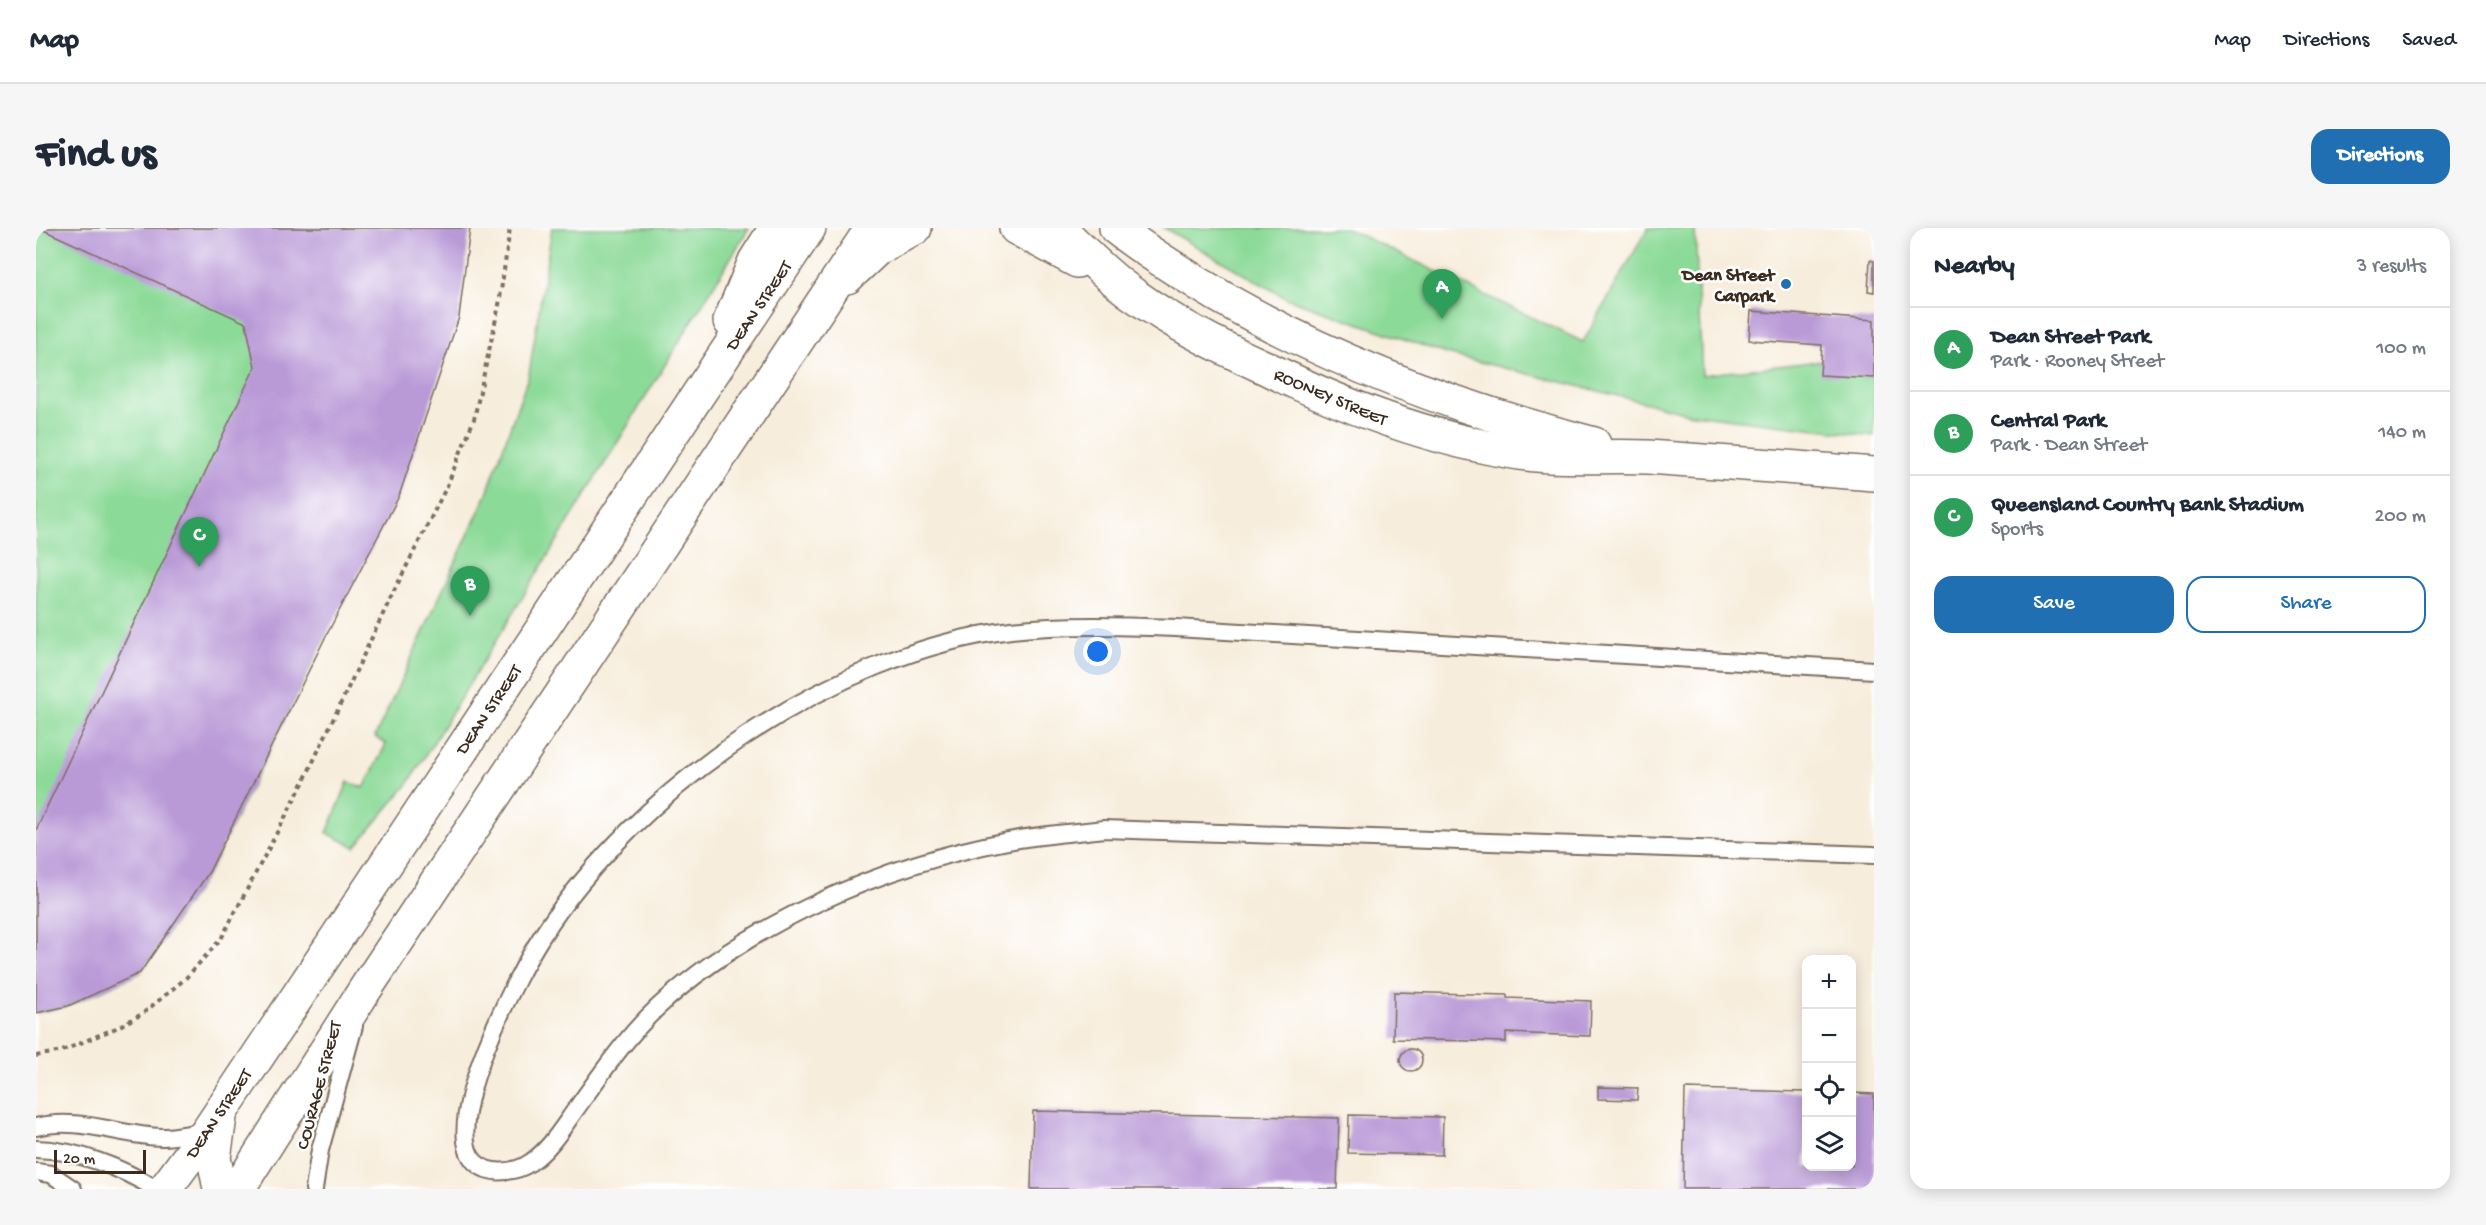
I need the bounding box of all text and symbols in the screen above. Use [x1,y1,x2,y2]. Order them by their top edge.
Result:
text: Map [30,25,79,58]
text: Map [2214,29,2251,54]
text: Directions [2284,29,2369,54]
text: Saved [2402,29,2456,54]
button: Directions [2311,129,2450,184]
text: Find us [36,132,156,181]
text: Nearby [1934,252,2015,283]
text: 3 results [2357,256,2426,279]
street label: DEAN STREET [722,257,798,356]
place label: Dean Street Carpark [1680,266,1776,308]
pin: A [1422,270,1462,319]
marker: Dean Street Carpark [1779,277,1793,291]
text: Dean Street Park [1991,325,2150,351]
text: A [1948,338,1959,361]
text: 100 m [2376,338,2426,361]
text: Park · Rooney Street [1991,351,2164,374]
street label: ROONEY STREET [1270,365,1391,432]
text: Central Park [1991,409,2106,435]
text: B [1948,422,1959,445]
text: 140 m [2378,422,2426,445]
text: Park · Dean Street [1991,435,2147,458]
text: Queensland Country Bank Stadium [1991,493,2304,519]
text: C [1948,506,1959,529]
text: 200 m [2375,506,2426,529]
pin: C [180,518,218,567]
text: Sports [1991,519,2043,542]
pin: B [450,566,490,616]
button: Save [1934,576,2174,633]
button: Share [2186,576,2426,633]
your location [1083,637,1112,666]
street label: DEAN STREET [452,661,528,760]
map controls [1802,955,1856,1171]
button: + [1802,955,1856,1009]
button: − [1802,1009,1856,1063]
street label: COURAGE STREET [293,1018,348,1152]
button: locate [1802,1063,1856,1117]
street label: DEAN STREET [182,1065,258,1164]
button: layers [1802,1117,1856,1171]
scale bar [54,1147,146,1174]
text: 20 m [63,1151,95,1170]

